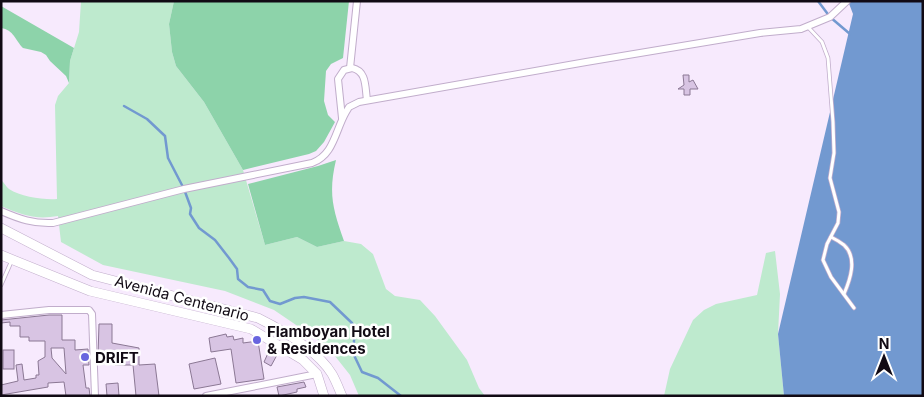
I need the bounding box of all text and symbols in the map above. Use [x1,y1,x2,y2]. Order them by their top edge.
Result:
street label: Avenida Centenario [113,271,251,325]
place label: Flamboyan Hotel & Residences [267,322,390,358]
north arrow [859,332,909,382]
marker: Flamboyan Hotel & Residences [251,334,263,346]
text: N [879,335,889,352]
place label: DRIFT [95,348,139,367]
marker: DRIFT [79,351,91,363]

